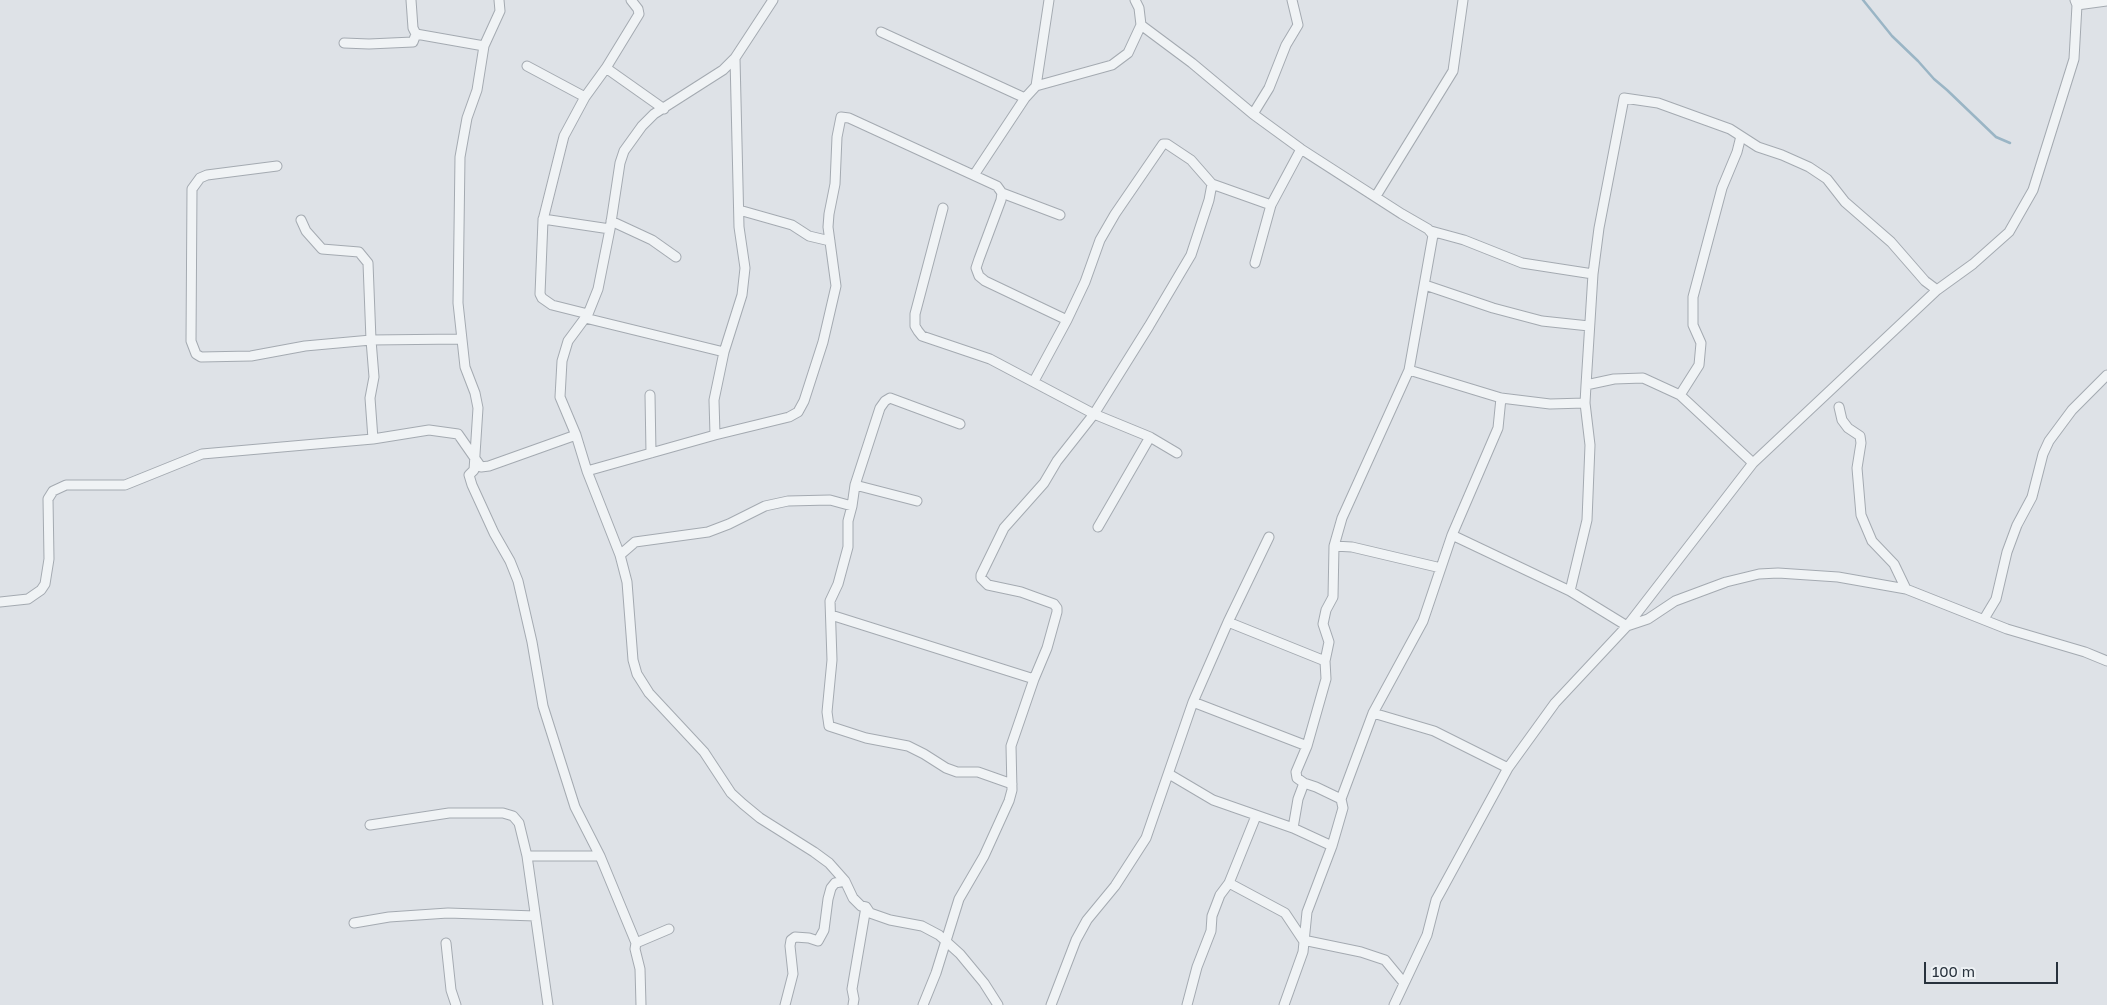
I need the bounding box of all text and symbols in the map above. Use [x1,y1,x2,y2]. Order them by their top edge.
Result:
scale bar [1927,952,2061,984]
text: 100 m [1932,962,1975,980]

